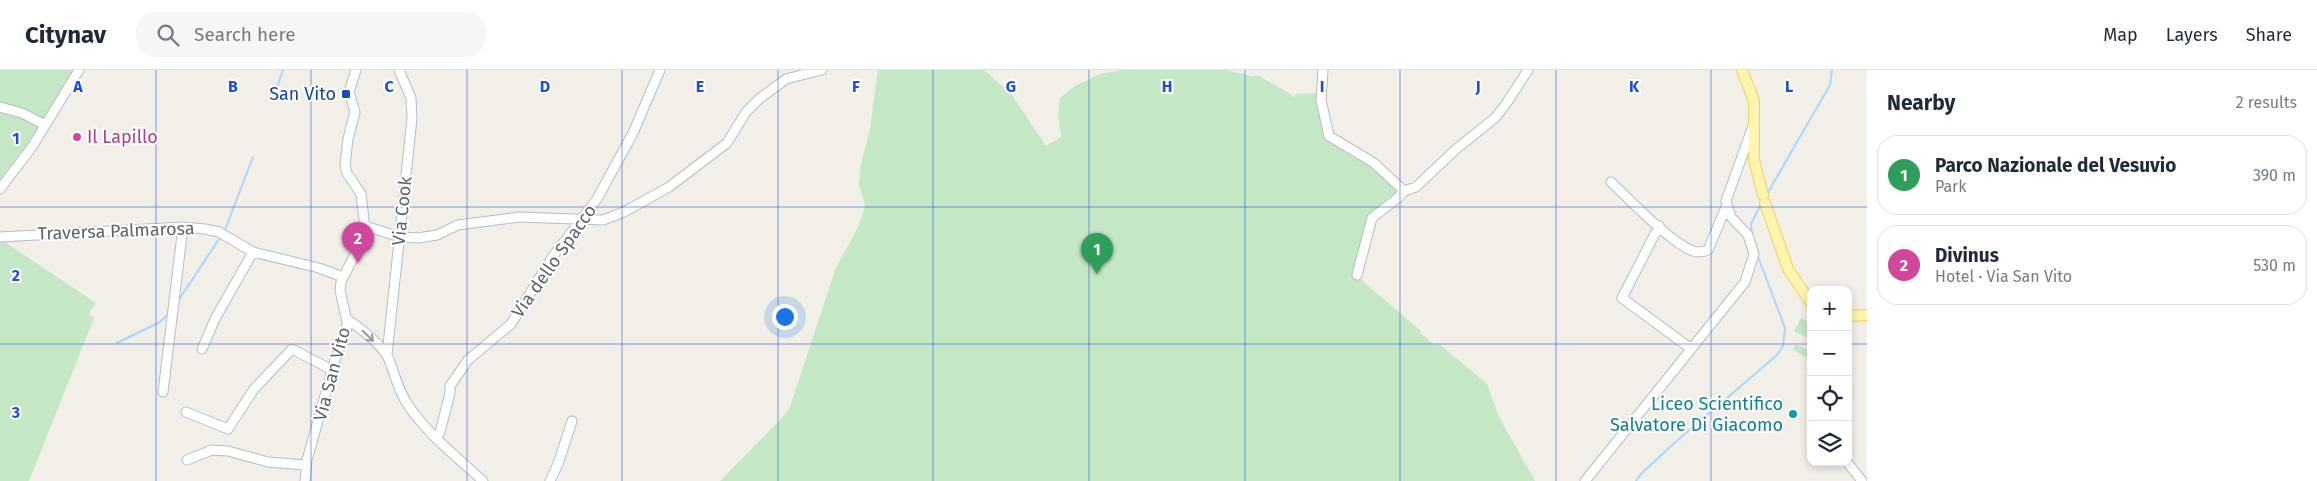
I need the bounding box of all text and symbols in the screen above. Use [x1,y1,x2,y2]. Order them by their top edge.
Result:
search box [136,12,486,57]
text: Citynav [25,21,106,49]
icon: search [154,21,182,49]
text: Search here [194,23,296,46]
text: Map [2103,24,2138,46]
text: Layers [2166,24,2218,46]
text: Share [2246,24,2292,46]
text: A [72,77,83,96]
text: B [228,77,238,96]
text: C [384,77,394,96]
text: D [540,77,550,96]
text: E [696,77,704,96]
text: F [852,77,860,96]
text: G [1006,77,1016,96]
text: H [1162,77,1172,96]
text: I [1320,77,1324,96]
text: J [1474,77,1481,96]
text: K [1629,77,1640,96]
text: L [1785,77,1793,96]
place label: San Vito [269,83,336,105]
marker: San Vito [340,88,352,100]
text: Nearby [1887,90,1955,116]
text: 2 results [2236,93,2297,112]
place label: Il Lapillo [87,126,158,148]
text: 1 [12,129,20,148]
marker: Il Lapillo [71,131,83,143]
text: Parco Nazionale del Vesuvio [1935,154,2176,177]
text: 1 [1900,166,1908,185]
text: 390 m [2253,166,2296,185]
street label: Via Cook [387,174,417,247]
text: Park [1935,177,1967,196]
street label: Via dello Spacco [507,200,601,322]
street label: Traversa Palmarosa [37,217,195,245]
pin: 2 [342,222,374,263]
pin: 1 [1081,233,1113,274]
text: Divinus [1935,244,1999,267]
text: 2 [1900,256,1908,275]
text: 530 m [2253,256,2296,275]
text: 2 [12,266,20,285]
text: Hotel · Via San Vito [1935,267,2072,286]
map controls [1807,286,1852,466]
button: + [1807,286,1852,331]
your location [772,304,798,330]
street label: Via San Vito [309,325,355,423]
one-way arrow [361,330,374,342]
button: − [1807,331,1852,376]
button: locate [1807,376,1852,421]
place label: Liceo Scientifico Salvatore Di Giacomo [1610,393,1783,436]
text: 3 [11,403,20,422]
marker: Liceo Scientifico Salvatore Di Giacomo [1787,408,1799,420]
button: layers [1807,421,1852,466]

